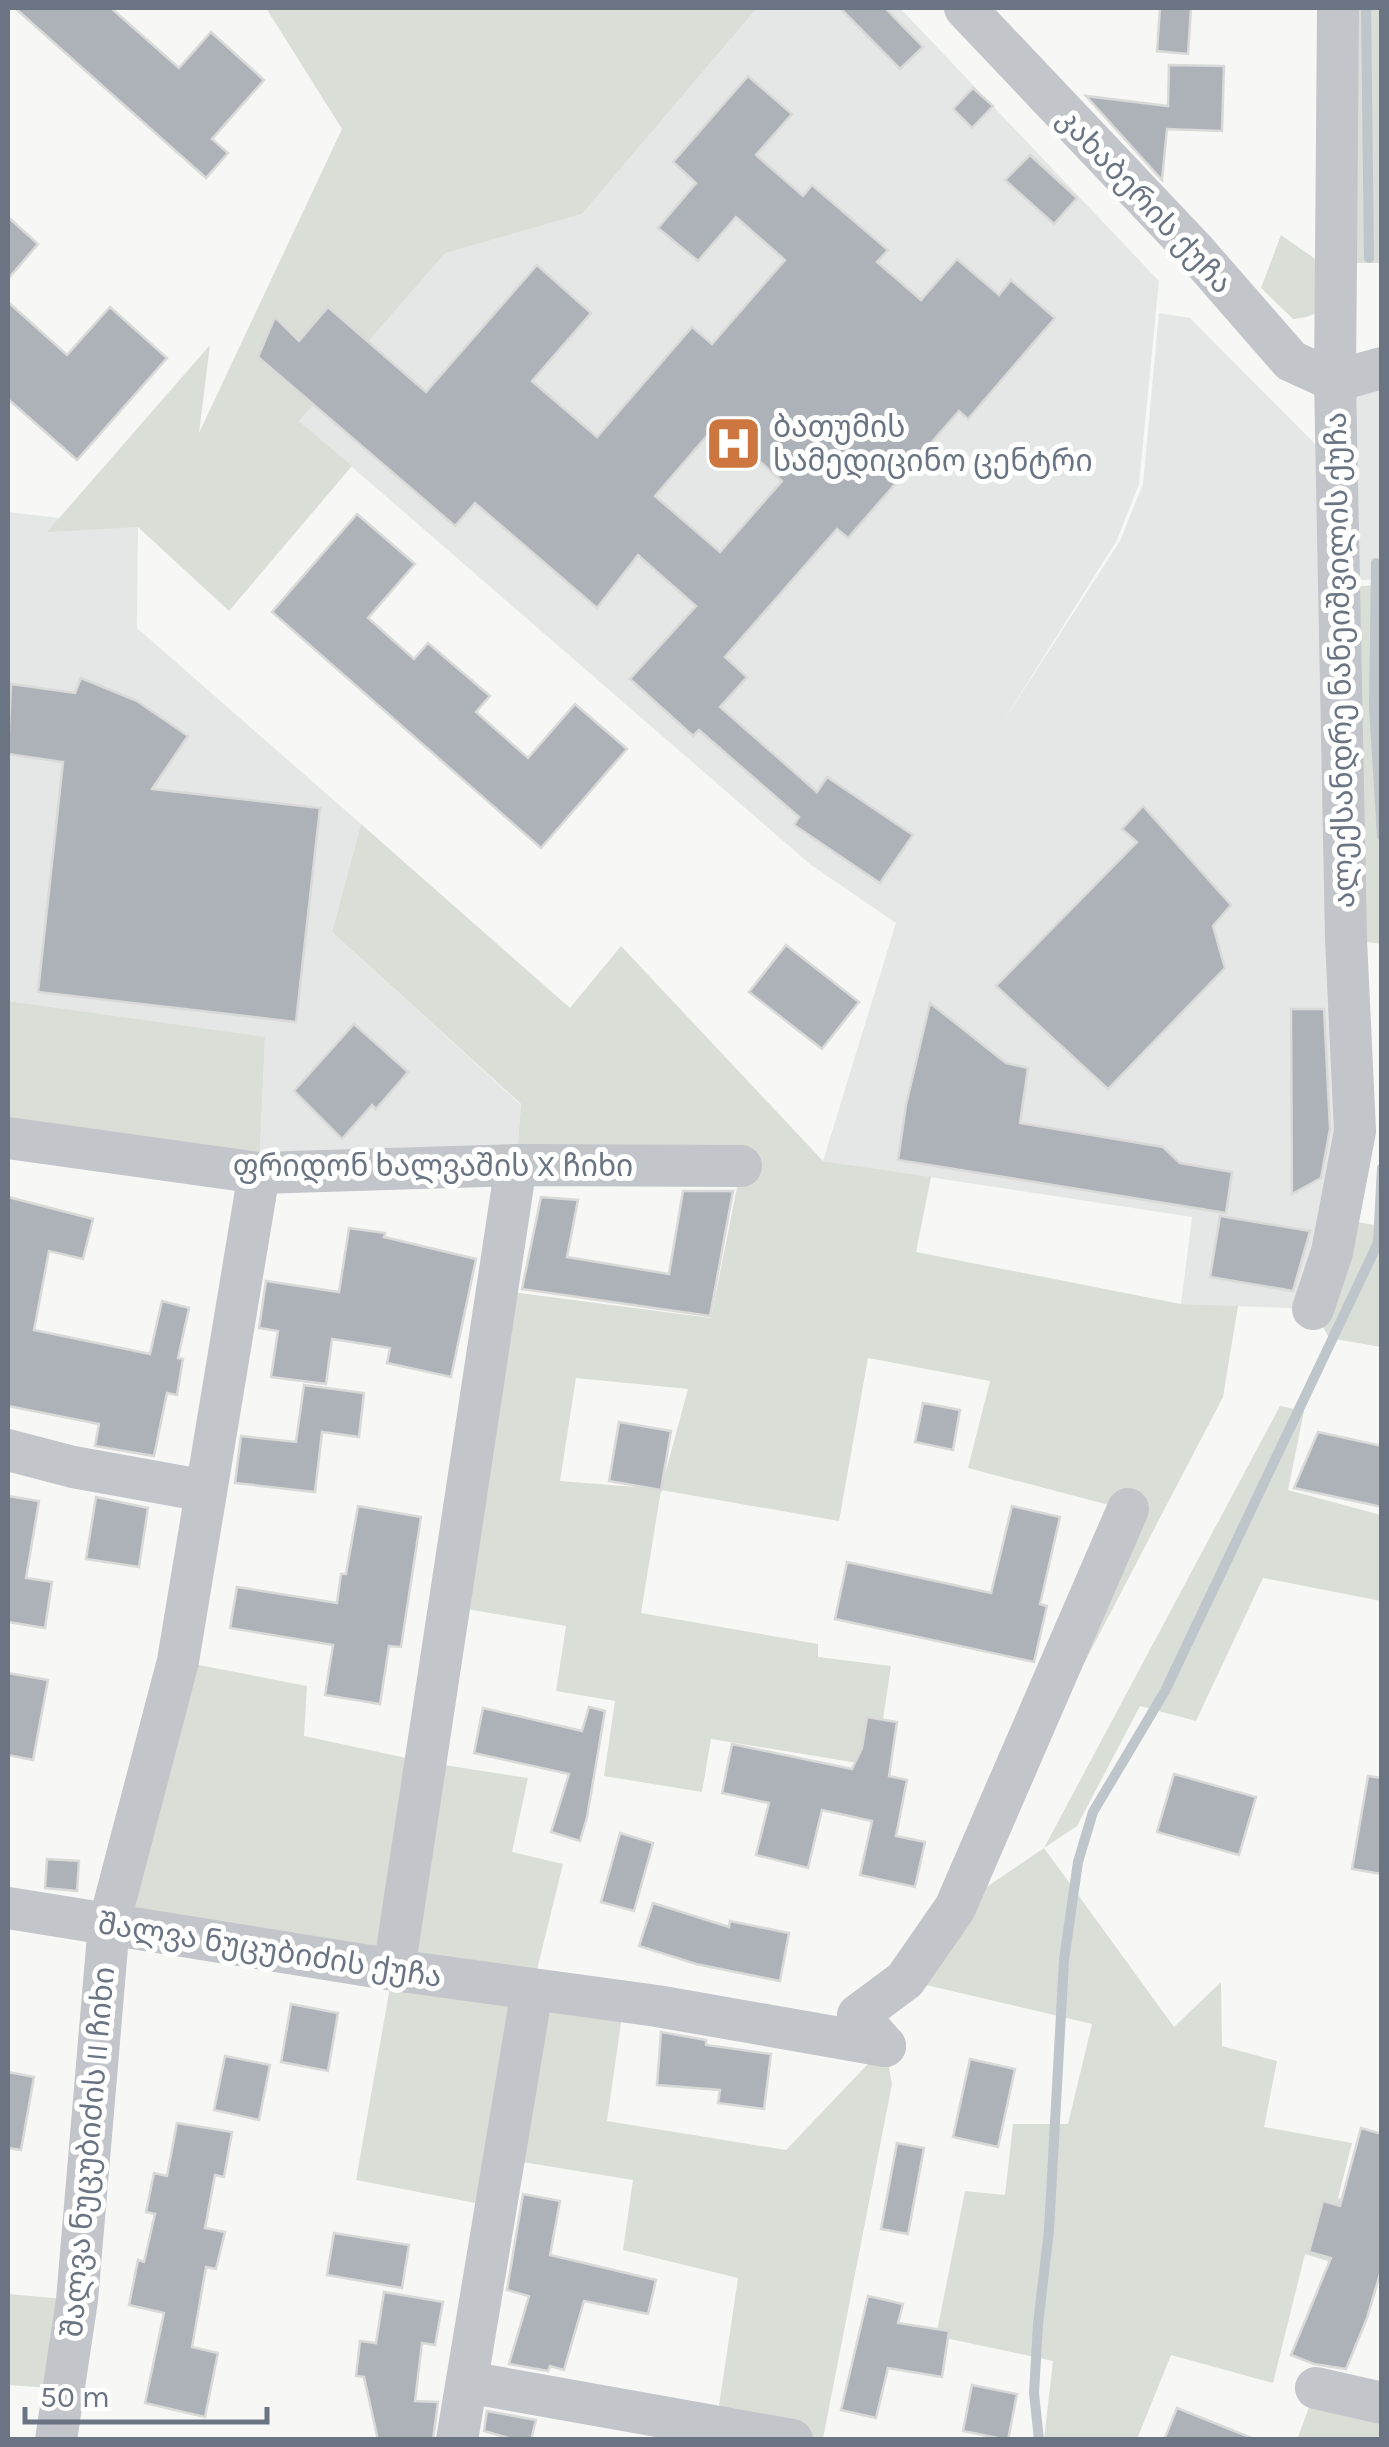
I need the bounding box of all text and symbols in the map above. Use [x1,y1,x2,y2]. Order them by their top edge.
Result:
street label: კახაბერის ქუჩა [1050,101,1240,301]
place label: ბათუმის სამედიცინო ცენტრი [773,409,1093,479]
street label: ალექსანდრე ნანეიშვილის ქუჩა [1318,412,1362,908]
hospital icon: ბათუმის სამედიცინო ცენტრი [704,414,764,474]
street label: ფრიდონ ხალვაშის X ჩიხი [233,1148,633,1184]
street label: შალვა ნუცუბიძის ქუჩა [96,1905,444,1995]
street label: შალვა ნუცუბიძის II ჩიხი [54,1965,122,2339]
scale bar [25,2362,268,2424]
text: 50 m [40,2379,110,2415]

